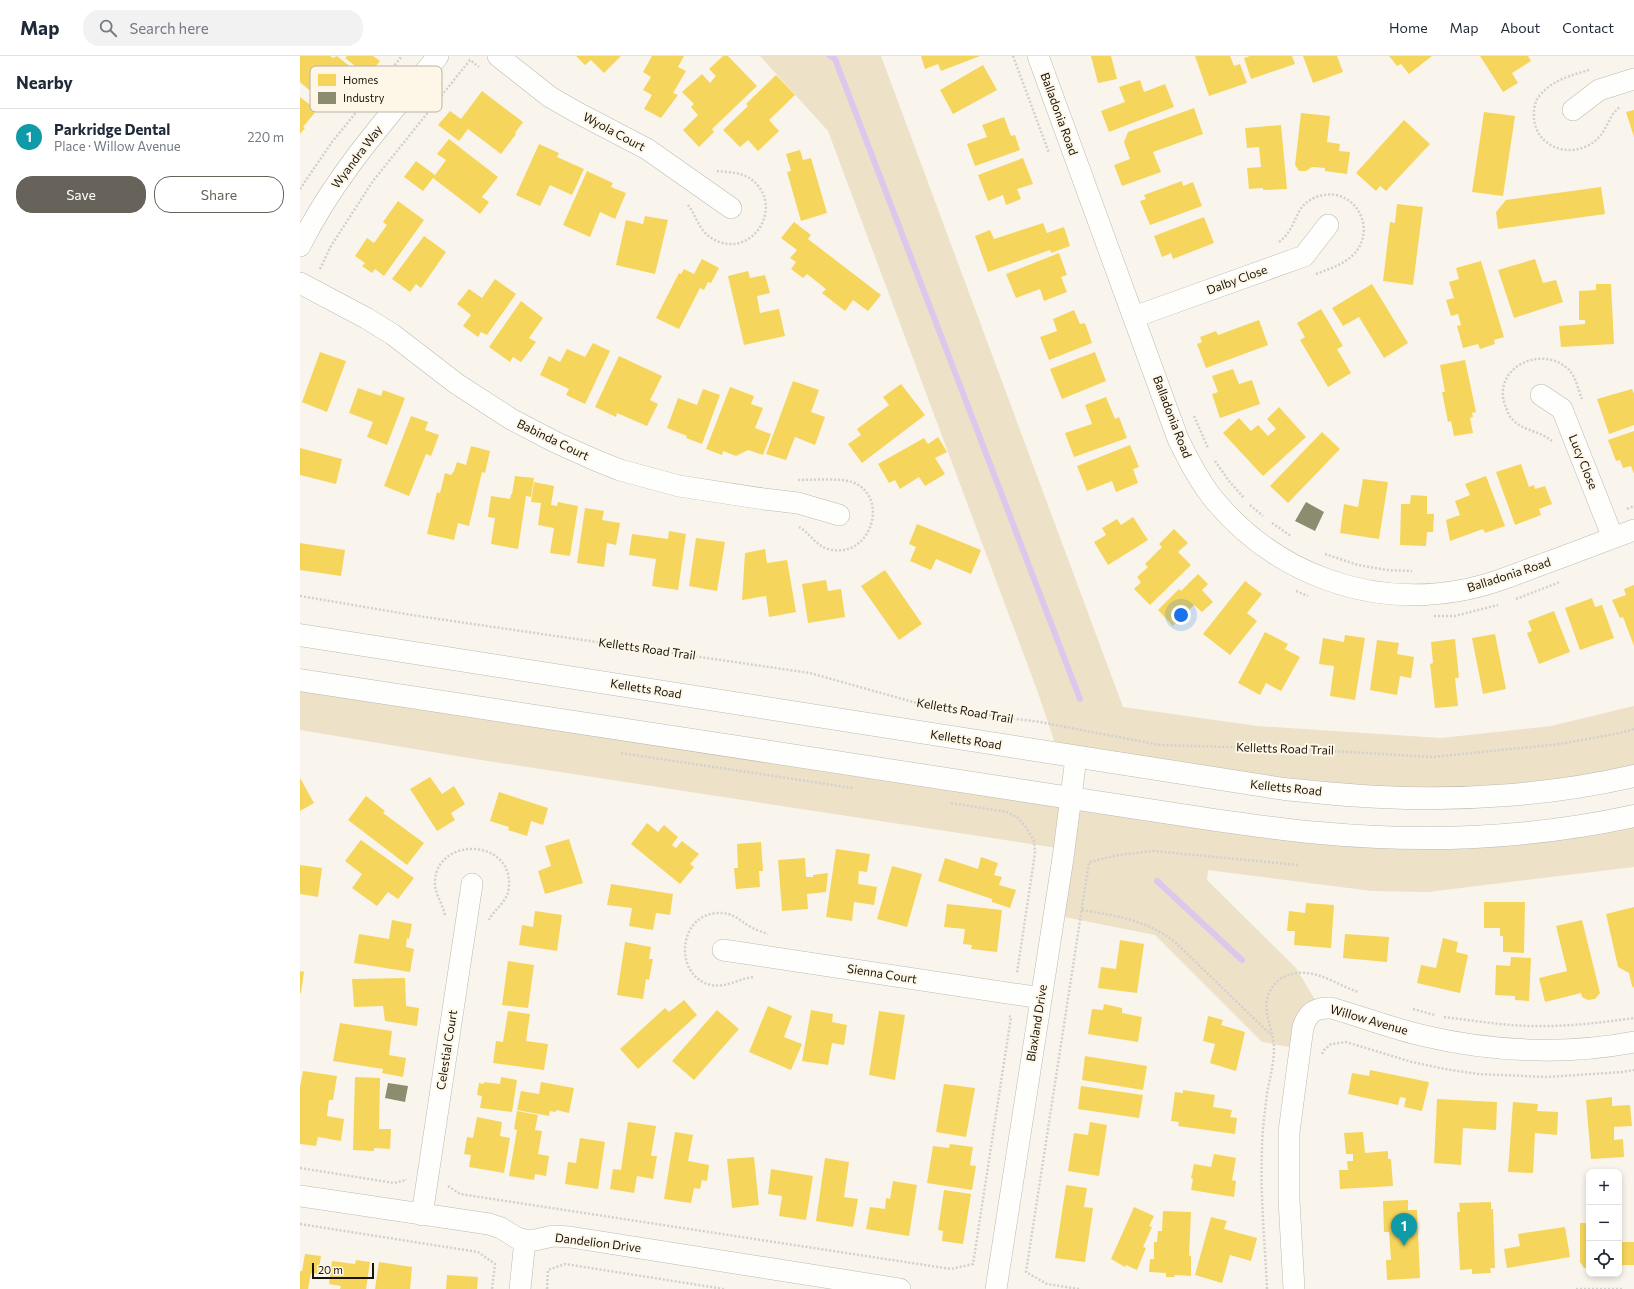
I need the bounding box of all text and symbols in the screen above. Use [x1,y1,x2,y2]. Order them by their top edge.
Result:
search box [83,10,363,46]
text: Map [20,16,59,39]
icon: search [97,17,119,39]
text: Search here [129,19,209,37]
text: Home [1389,19,1428,36]
text: Map [1450,19,1478,36]
text: About [1500,19,1540,36]
text: Contact [1562,19,1614,36]
legend [310,66,442,112]
street label: Balladonia Road [1038,70,1081,157]
text: Nearby [16,72,73,93]
text: Homes [343,73,378,86]
text: Industry [343,91,385,104]
street label: Wyola Court [581,109,648,153]
text: Parkridge Dental [54,120,170,138]
street label: Wyandra Way [328,122,384,191]
text: 1 [26,129,32,145]
text: 220 m [247,129,284,145]
text: Place · Willow Avenue [54,138,181,154]
button: Save [16,176,146,213]
button: Share [154,176,284,213]
street label: Dalby Close [1204,262,1269,297]
street label: Balladonia Road [1151,373,1195,460]
street label: Babinda Court [515,416,592,463]
street label: Lucy Close [1567,432,1601,491]
street label: Balladonia Road [1465,554,1552,594]
your location [1171,605,1191,625]
street label: Kelletts Road Trail [598,634,697,662]
street label: Kelletts Road [610,675,683,701]
street label: Kelletts Road Trail [916,695,1015,725]
street label: Kelletts Road [930,726,1003,752]
street label: Kelletts Road Trail [1236,739,1334,757]
street label: Kelletts Road [1250,776,1323,798]
street label: Sienna Court [846,961,918,985]
street label: Blaxland Drive [1023,983,1049,1062]
street label: Willow Avenue [1329,1001,1410,1037]
street label: Celestial Court [433,1009,459,1091]
map controls [1586,1169,1622,1277]
button: + [1586,1169,1622,1205]
button: − [1586,1205,1622,1241]
pin: 1 [1391,1213,1417,1246]
street label: Dandelion Drive [554,1230,642,1254]
button: locate [1586,1241,1622,1277]
scale bar [312,1261,374,1280]
text: 20 m [318,1263,343,1276]

